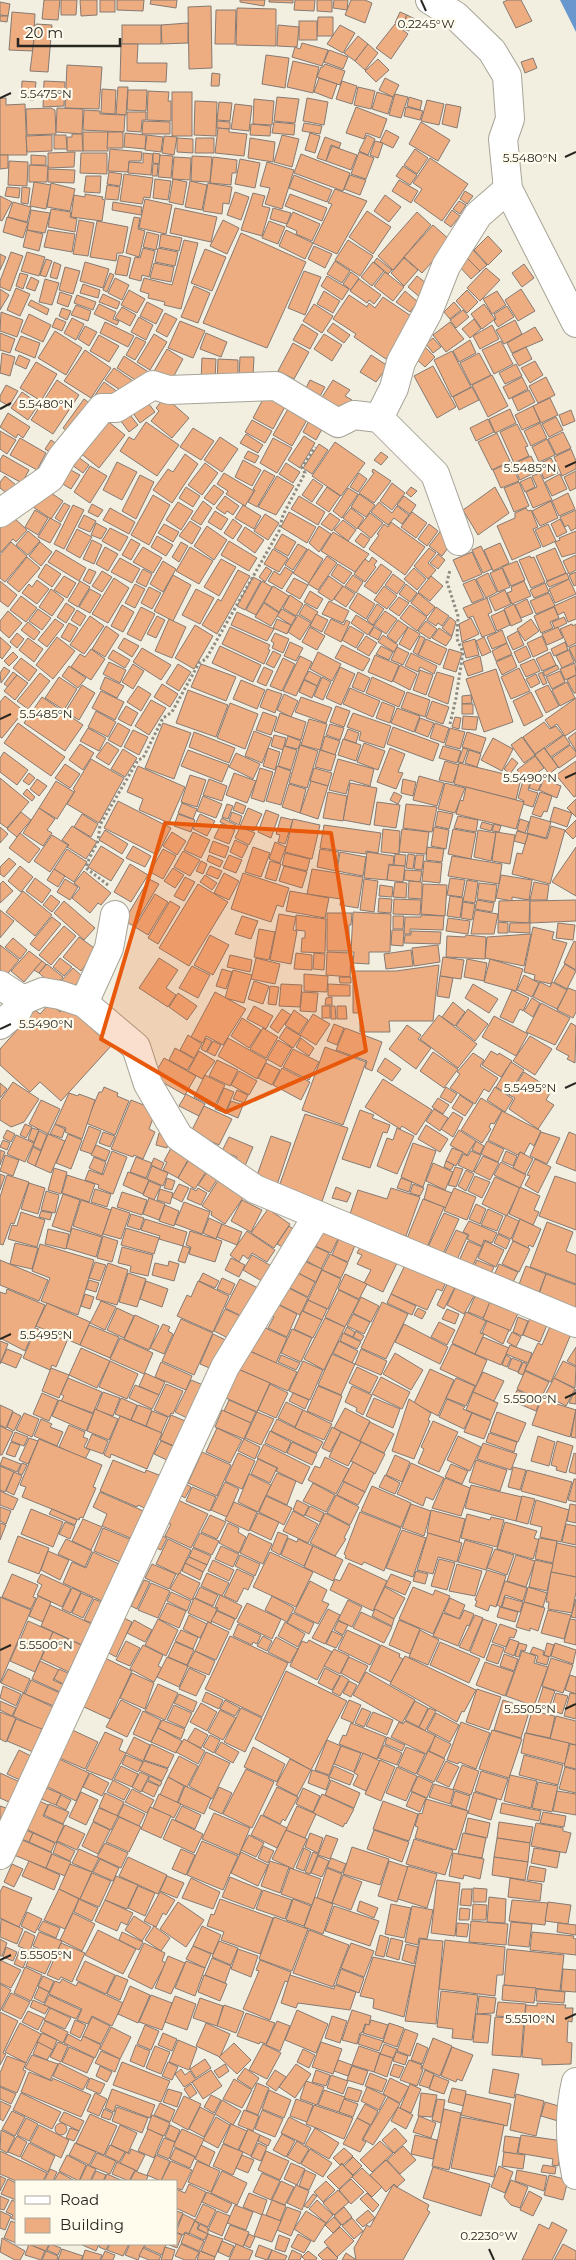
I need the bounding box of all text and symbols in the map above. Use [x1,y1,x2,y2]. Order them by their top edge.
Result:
scale bar [18,15,120,47]
text: 0.2245°W [397,16,455,31]
text: 20 m [25,23,63,42]
text: 5.5475°N [20,86,72,101]
text: 5.5480°N [503,150,557,165]
text: 5.5480°N [19,396,73,411]
text: 5.5485°N [503,460,557,475]
text: 5.5485°N [19,706,73,721]
text: 5.5490°N [503,770,557,785]
text: 5.5490°N [19,1016,73,1031]
text: 5.5495°N [504,1080,556,1095]
text: 5.5495°N [20,1327,72,1342]
text: 5.5500°N [503,1391,557,1406]
text: 5.5500°N [19,1637,73,1652]
text: 5.5505°N [504,1701,556,1716]
text: 5.5505°N [20,1947,72,1962]
text: 5.5510°N [505,2011,555,2026]
legend [15,2180,178,2245]
text: Road [60,2190,99,2209]
text: Building [60,2215,124,2234]
text: 0.2230°W [460,2228,518,2243]

